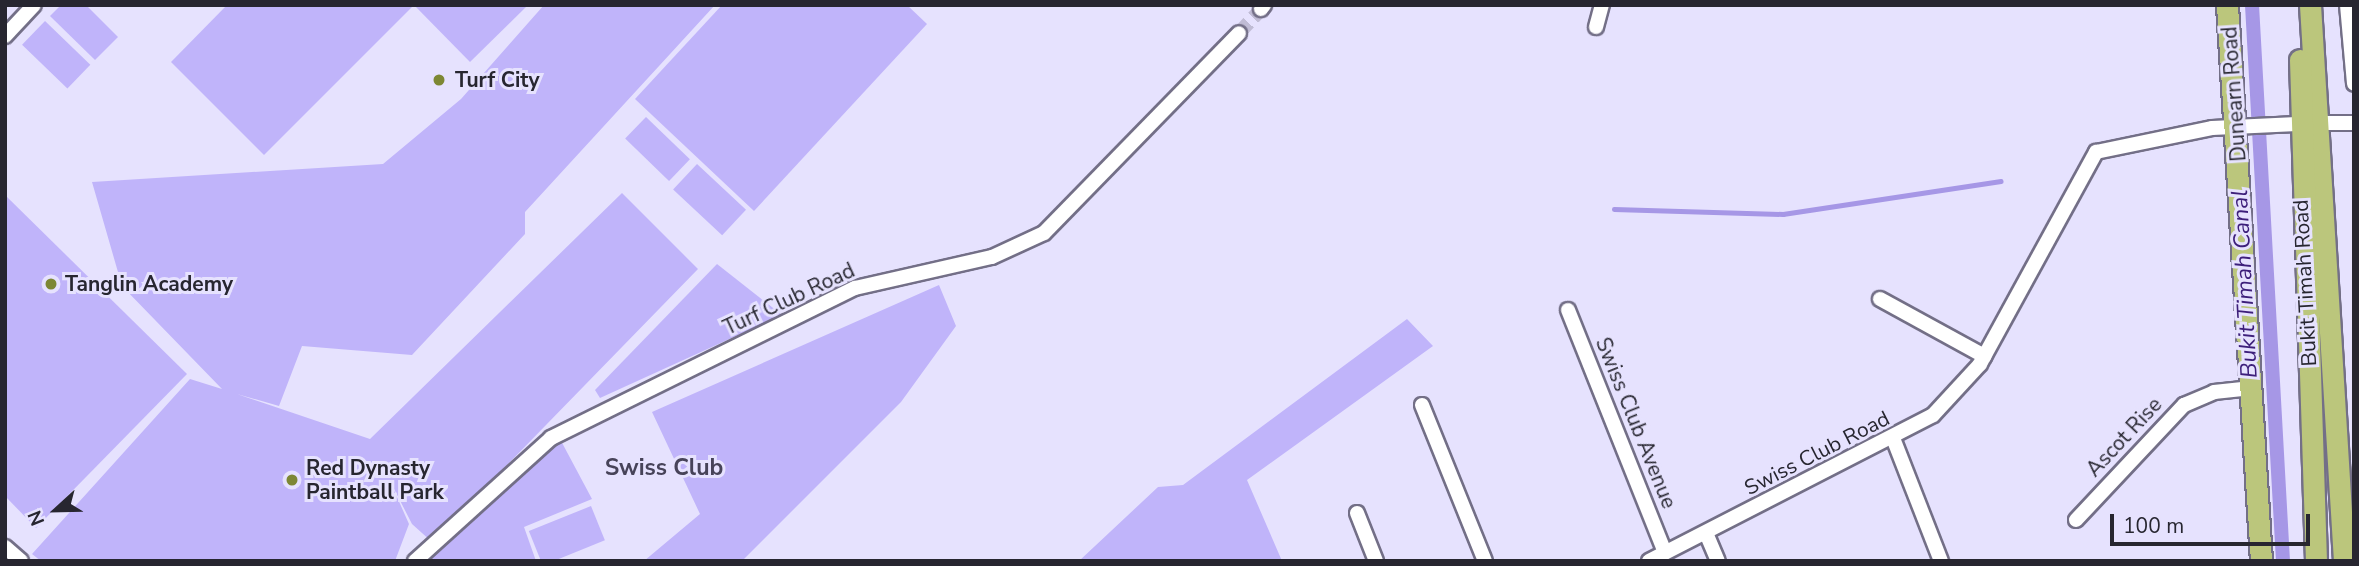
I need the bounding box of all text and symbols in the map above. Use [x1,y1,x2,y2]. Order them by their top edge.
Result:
street label: Dunearn Road [2217,26,2251,162]
place label: Turf City [455,67,540,93]
marker: Turf City [429,70,449,90]
water label: Bukit Timah Canal [2226,189,2264,379]
street label: Bukit Timah Road [2288,199,2322,367]
street label: Turf Club Road [719,258,859,340]
place label: Tanglin Academy [65,271,233,297]
marker: Tanglin Academy [43,276,59,292]
street label: Swiss Club Avenue [1590,334,1682,512]
street label: Ascot Rise [2081,392,2167,482]
street label: Swiss Club Road [1740,406,1894,500]
district label: Swiss Club [605,454,723,482]
place label: Red Dynasty Paintball Park [306,455,444,505]
marker: Red Dynasty Paintball Park [284,472,300,488]
north arrow [21,475,91,545]
scale bar [2114,500,2314,544]
text: N [22,506,51,529]
text: 100 m [2123,512,2184,540]

